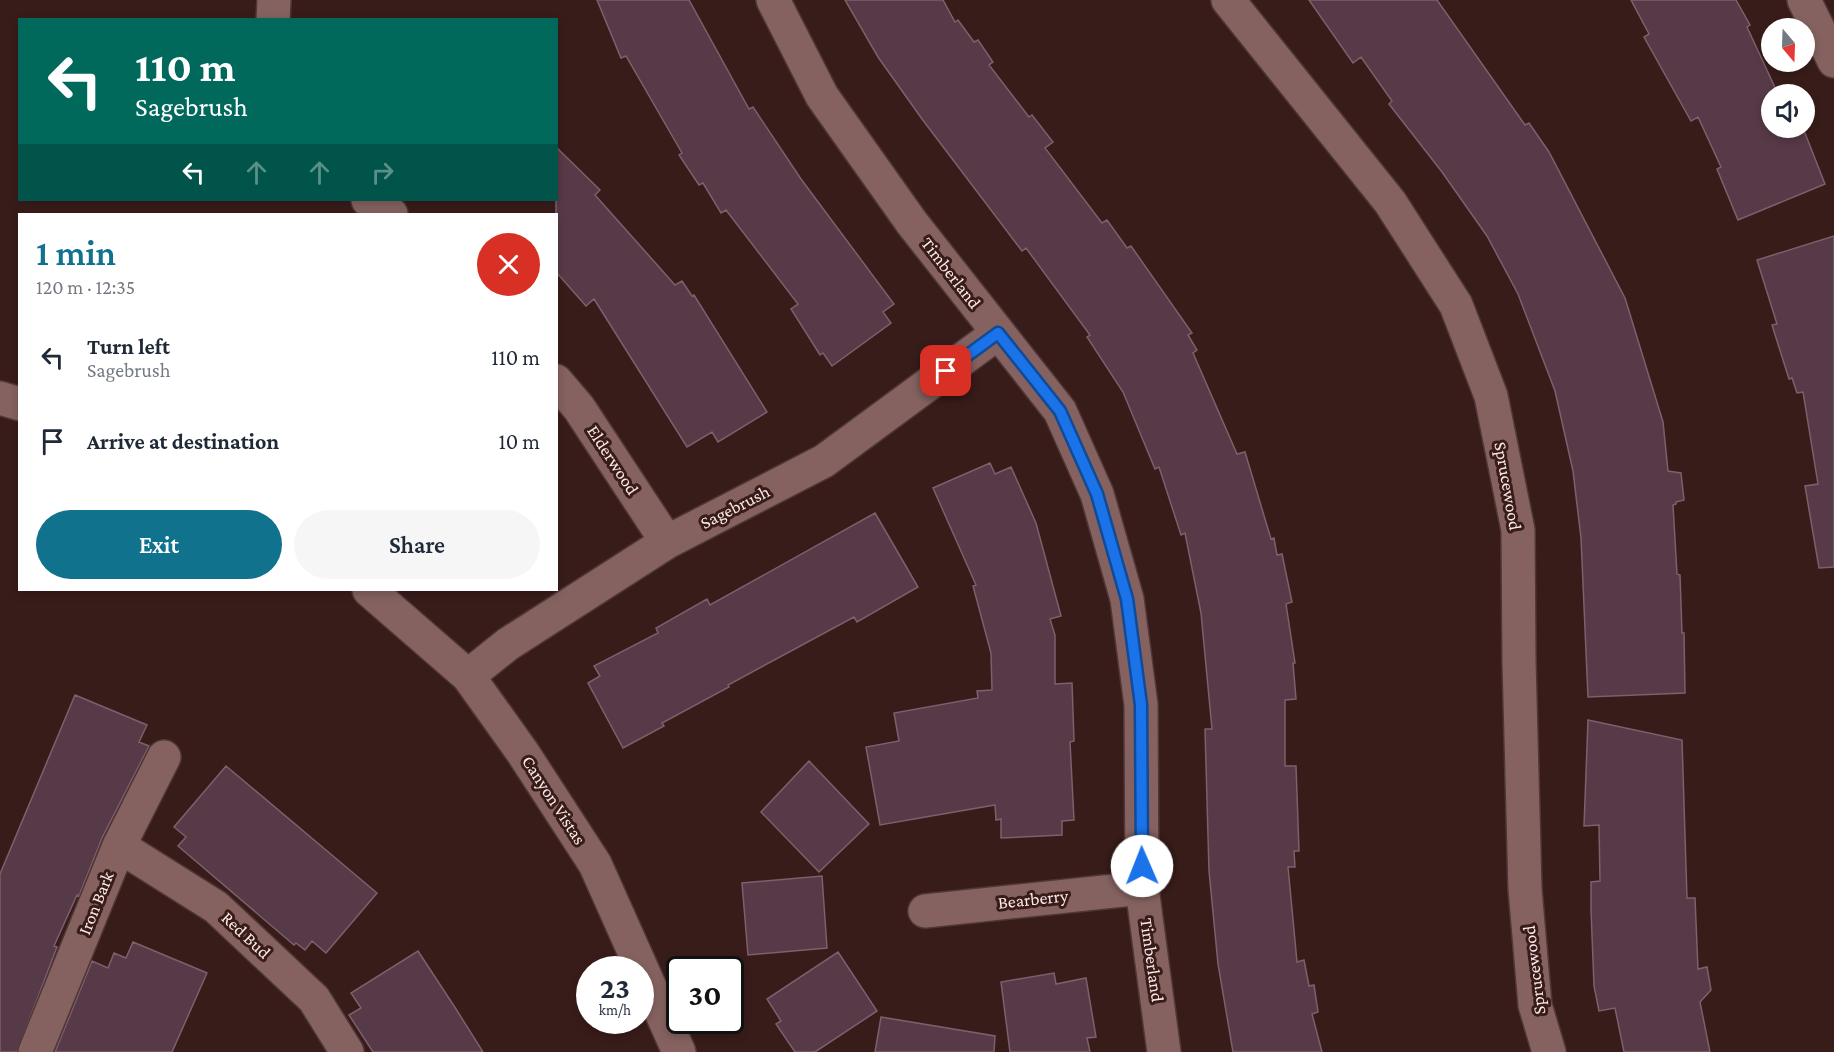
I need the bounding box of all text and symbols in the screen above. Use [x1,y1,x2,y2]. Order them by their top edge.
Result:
north arrow [1761,18,1815,72]
map controls [1761,18,1815,138]
icon: left [36,42,114,120]
text: 110 m [135,43,236,90]
button: sound [1761,84,1815,138]
text: Sagebrush [135,92,248,122]
icon: left [177,156,210,189]
icon: ahead [240,156,273,189]
icon: ahead [303,156,336,189]
icon: right [366,156,399,189]
text: 1 min [36,233,116,273]
button: close [477,233,540,296]
street label: Timberland [917,234,985,313]
text: 120 m · 12:35 [36,276,135,298]
text: Turn left [87,334,170,359]
icon: left [36,341,69,374]
text: 110 m [491,345,540,370]
pin [920,345,971,396]
icon: arrive [929,354,962,387]
text: Sagebrush [87,359,170,381]
street label: Elderwood [583,422,643,499]
icon: arrive [36,425,69,458]
text: Arrive at destination [87,429,279,454]
text: 10 m [498,429,540,454]
street label: Sprucewood [1490,440,1526,532]
street label: Sagebrush [697,481,773,533]
button: Exit [36,510,282,579]
button: Share [294,510,540,579]
street label: Canyon Vistas [518,752,590,848]
position arrow [1110,834,1174,898]
street label: Iron Bark [74,868,118,938]
street label: Bearberry [997,885,1070,913]
street label: Red Bud [217,907,275,963]
street label: Timberland [1136,917,1168,1004]
street label: Sprucewood [1519,924,1549,1016]
speed limit sign: 30 [666,956,744,1034]
text: 23 [600,971,630,1004]
text: km/h [599,1002,631,1018]

